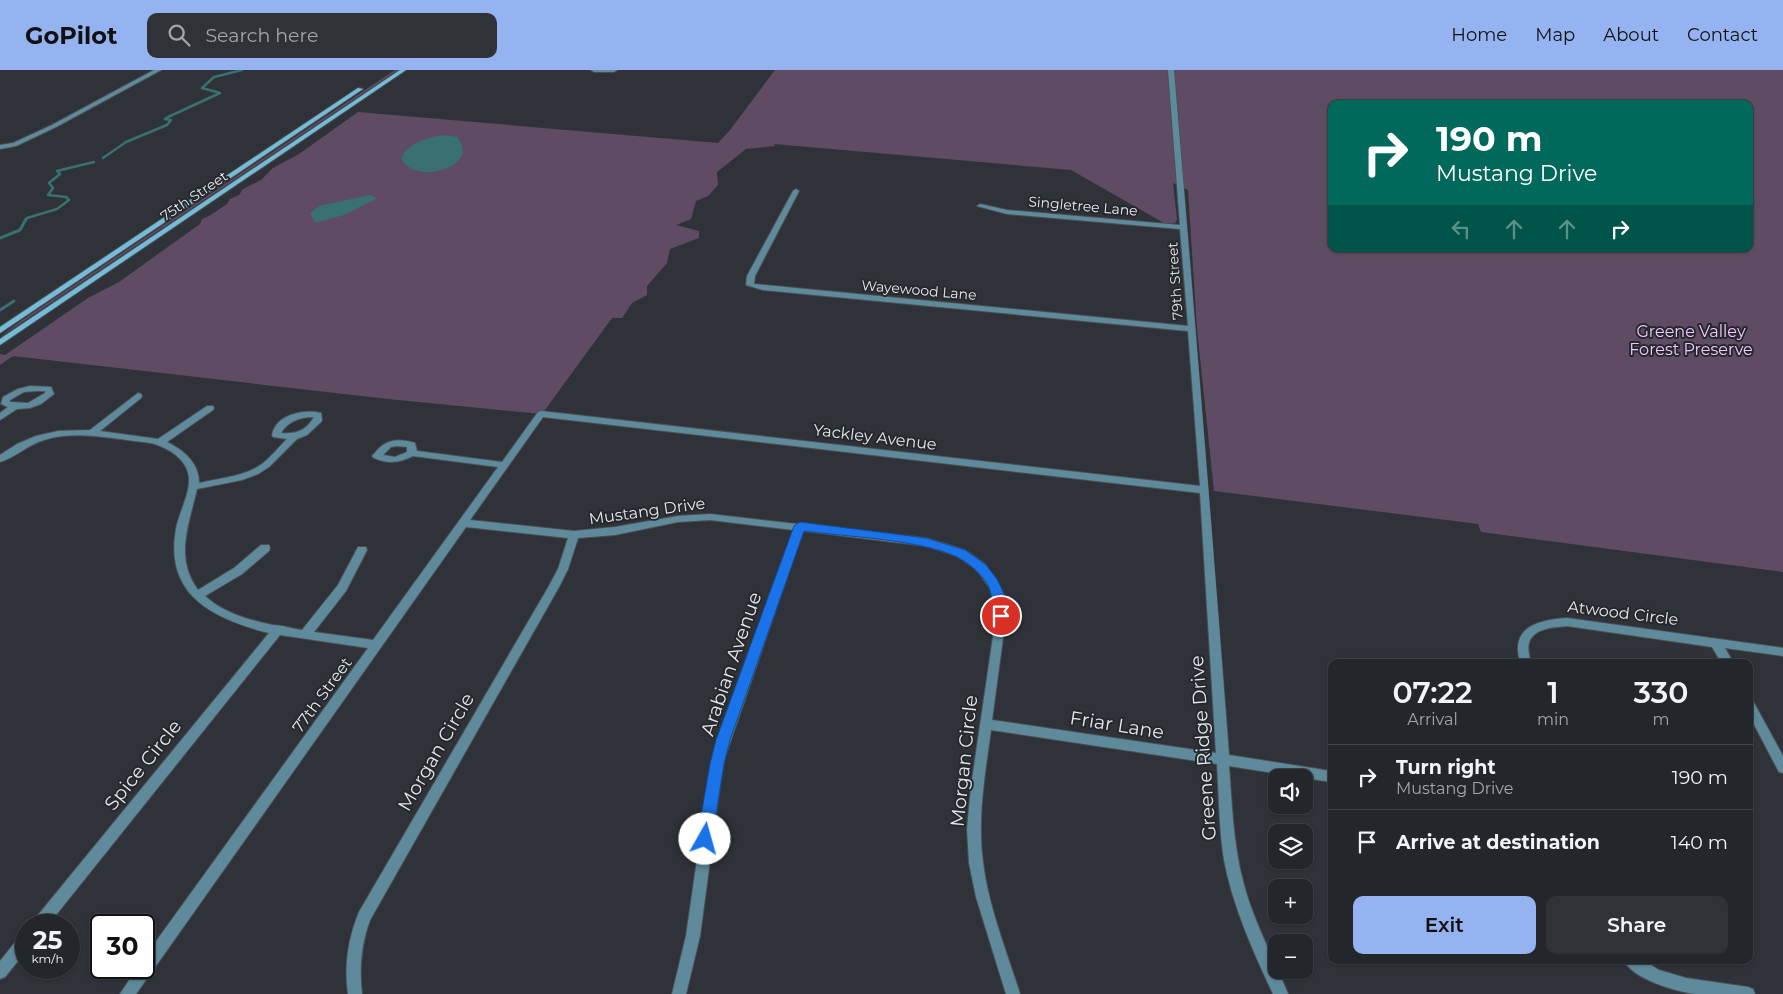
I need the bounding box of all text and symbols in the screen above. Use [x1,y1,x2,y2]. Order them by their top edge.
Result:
search box [147,13,497,58]
text: GoPilot [25,21,117,50]
icon: search [165,21,193,49]
text: Search here [205,24,318,47]
text: Home [1451,24,1507,46]
text: Map [1535,24,1575,46]
text: About [1603,24,1659,46]
text: Contact [1687,24,1758,46]
text: 190 m [1436,117,1542,160]
icon: right [1353,120,1418,185]
text: Mustang Drive [1436,160,1597,187]
street label: 75th Street [157,167,231,225]
street label: Singletree Lane [1028,192,1138,220]
icon: left [1447,215,1475,243]
icon: ahead [1500,215,1528,243]
icon: ahead [1553,215,1581,243]
icon: right [1606,215,1634,243]
street label: 79th Street [1163,241,1187,321]
street label: Wayewood Lane [861,276,977,304]
park label: Greene Valley Forest Preserve [1629,322,1753,359]
street label: Yackley Avenue [812,420,938,454]
street label: Mustang Drive [588,493,706,529]
street label: Arabian Avenue [696,589,766,739]
pin [980,595,1022,637]
street label: Atwood Circle [1567,597,1679,629]
icon: arrive [987,602,1015,630]
street label: 77th Street [288,653,356,736]
street label: Greene Ridge Drive [1185,655,1221,841]
text: 07:22 [1393,674,1472,711]
text: 1 [1547,674,1559,711]
text: 330 [1634,674,1689,711]
street label: Morgan Circle [393,689,479,815]
street label: Morgan Circle [946,694,982,828]
street label: Friar Lane [1068,706,1166,744]
text: Arrival [1407,710,1458,729]
text: min [1537,710,1569,729]
text: m [1653,710,1670,729]
street label: Spice Circle [100,715,186,815]
text: Turn right [1396,756,1496,779]
icon: right [1353,763,1381,791]
text: 190 m [1672,766,1728,789]
map controls [1268,769,1313,979]
button: sound [1268,769,1313,814]
text: Mustang Drive [1396,779,1513,798]
position arrow [678,812,730,864]
button: layers [1268,824,1313,869]
icon: arrive [1353,828,1381,856]
text: Arrive at destination [1396,831,1600,854]
text: 140 m [1671,831,1728,854]
button: + [1268,879,1313,924]
button: Exit [1353,896,1536,954]
button: Share [1546,896,1728,954]
speed limit sign: 30 [90,914,155,979]
text: 25 [33,925,62,955]
button: − [1268,934,1313,979]
text: km/h [31,951,64,966]

